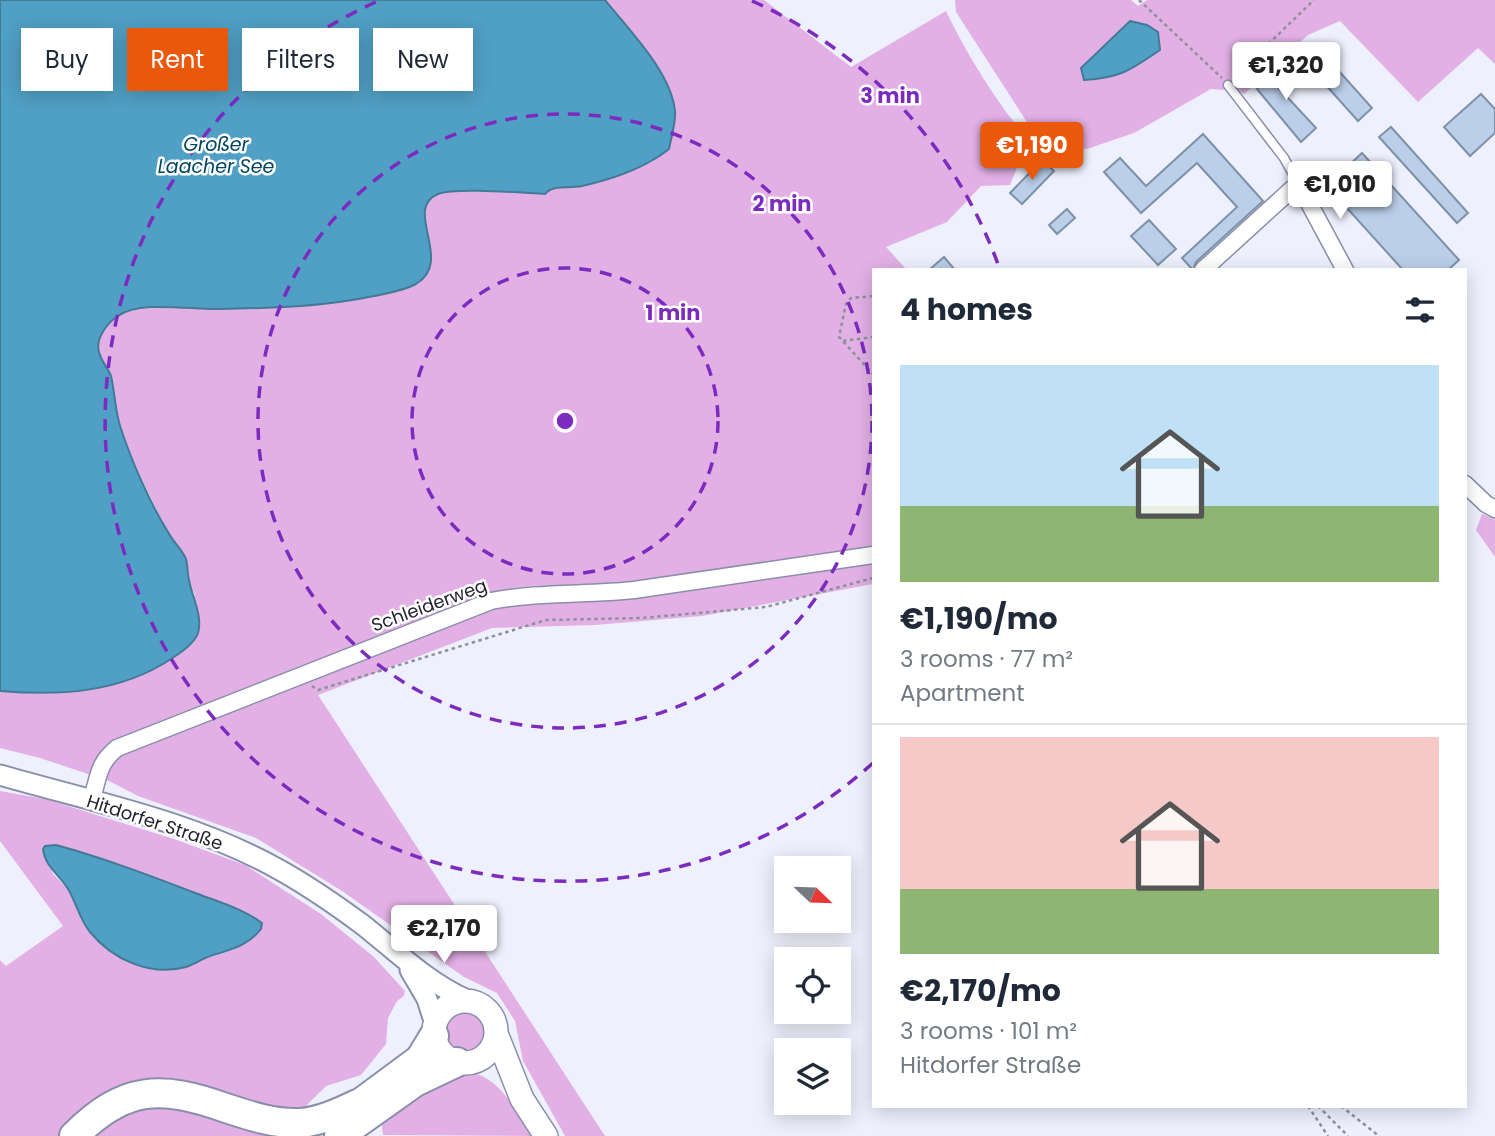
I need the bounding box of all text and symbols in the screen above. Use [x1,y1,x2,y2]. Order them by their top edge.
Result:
chip: Buy [21,28,113,91]
chip: Rent [127,28,228,91]
chip: Filters [242,28,359,91]
chip: New [373,28,473,91]
pin: €1,320 [1229,42,1343,102]
text: €1,320 [1248,49,1324,81]
text: 3 min [860,81,920,110]
pin: €1,190 [975,122,1089,182]
text: €1,190 [996,129,1068,161]
water label: Großer Laacher See [158,131,275,180]
pin: €1,010 [1283,162,1397,221]
text: €1,010 [1304,168,1376,200]
text: 2 min [752,189,812,218]
text: 4 homes [900,288,1033,331]
icon: filters [1401,291,1439,329]
text: 1 min [646,298,700,327]
centre of rings [553,409,577,433]
icon: home [1107,411,1233,537]
street label: Schleiderweg [368,573,490,637]
text: €1,190/mo [900,597,1058,640]
text: 3 rooms · 77 m² [900,643,1073,675]
text: Apartment [900,677,1025,709]
icon: home [1107,783,1233,909]
street label: Hitdorfer Straße [84,788,226,856]
north arrow [774,856,850,933]
map controls [774,856,851,1115]
pin: €2,170 [387,906,501,965]
text: €2,170 [407,912,481,944]
button: locate [774,947,851,1024]
text: €2,170/mo [900,969,1061,1012]
text: 3 rooms · 101 m² [900,1015,1077,1047]
button: layers [774,1038,851,1115]
text: Hitdorfer Straße [900,1049,1081,1081]

